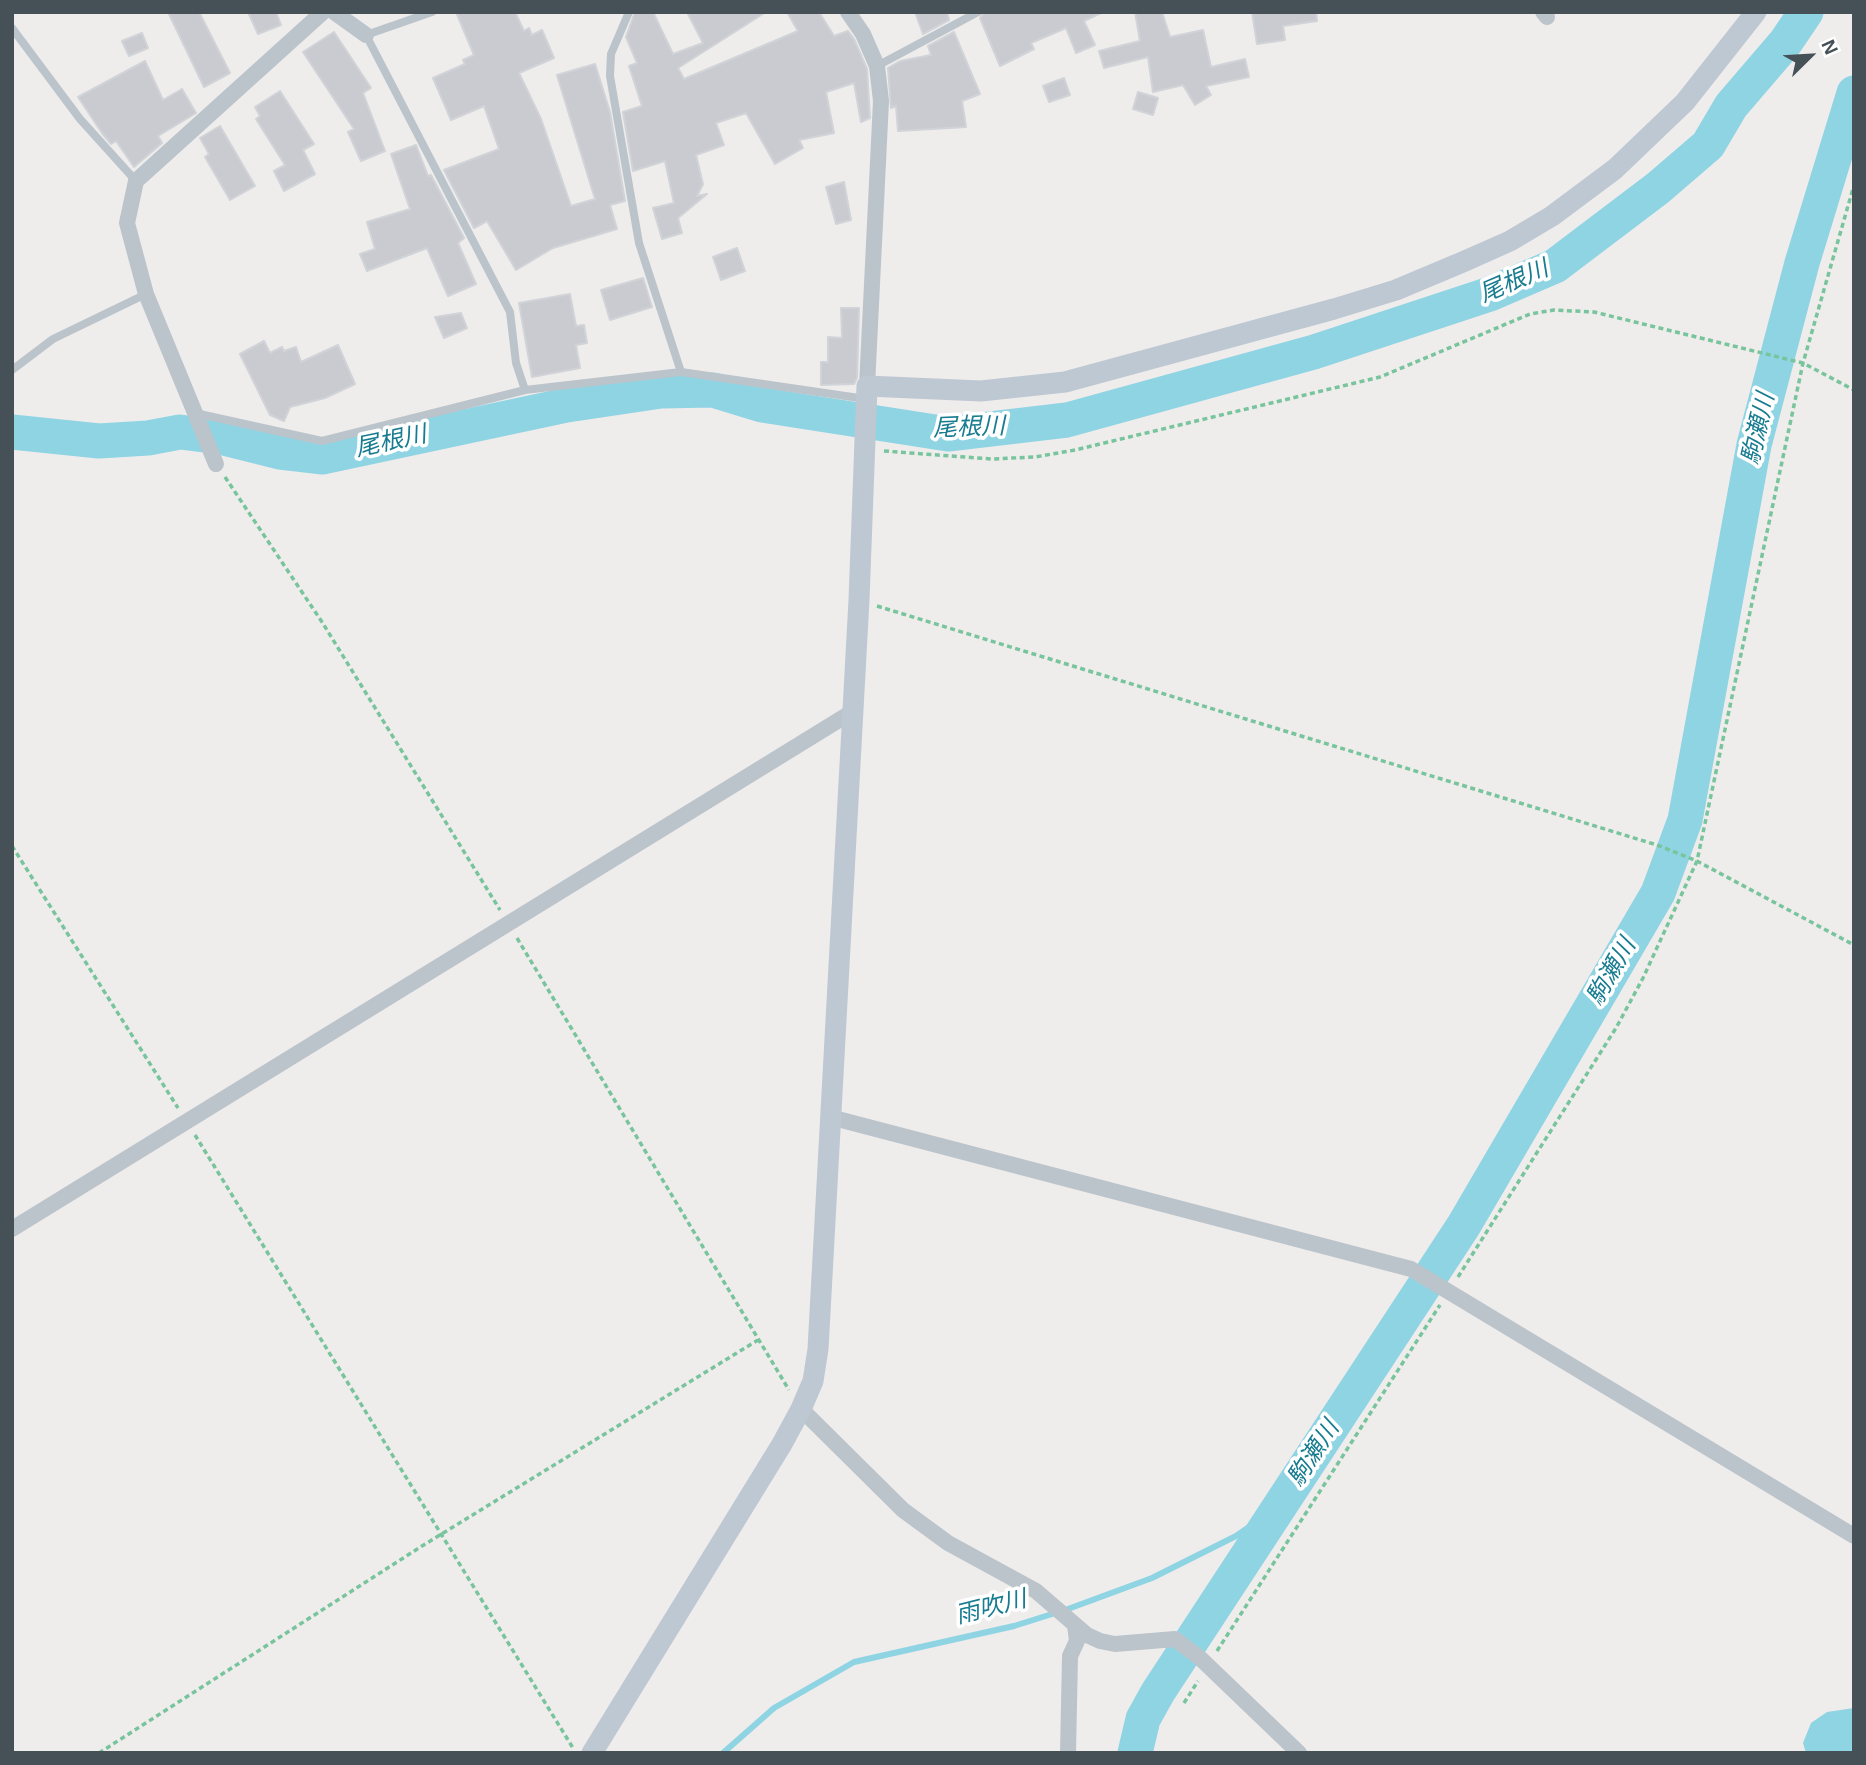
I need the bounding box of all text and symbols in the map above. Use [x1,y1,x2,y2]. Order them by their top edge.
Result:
north arrow [1775,21,1845,91]
text: N [1817,37,1842,58]
water label: 尾根川 [1475,255,1553,309]
water label: 駒瀬川 [1737,391,1781,467]
water label: 尾根川 [933,412,1005,444]
water label: 尾根川 [353,420,429,464]
water label: 駒瀬川 [1582,934,1642,1010]
water label: 駒瀬川 [1282,1416,1346,1492]
water label: 雨吹川 [953,1585,1029,1631]

